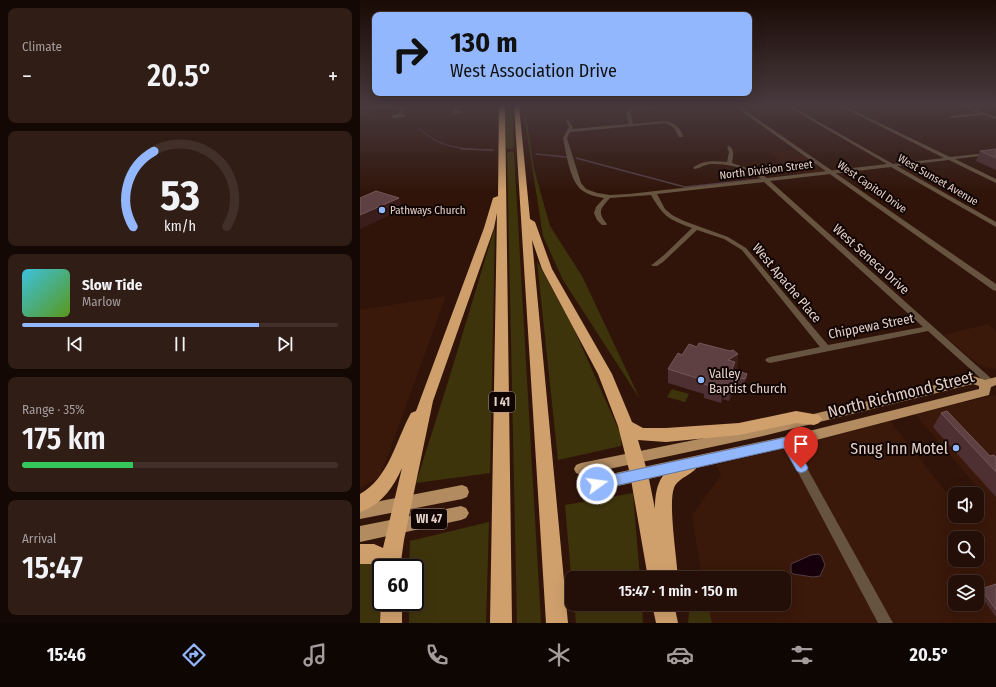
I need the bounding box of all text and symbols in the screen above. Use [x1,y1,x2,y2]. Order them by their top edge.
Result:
text: 130 m [450,26,518,59]
icon: right [384,28,436,80]
text: Climate [22,39,62,54]
text: 20.5° [147,58,213,94]
text: West Association Drive [450,60,617,82]
text: − [22,63,32,90]
text: + [328,63,338,90]
street label: West Sunset Avenue [895,152,981,208]
street label: North Division Street [719,158,814,182]
street label: West Capitol Drive [835,158,909,216]
text: 53 [160,170,200,220]
place label: Pathways Church [390,204,465,217]
marker: Pathways Church [377,205,387,215]
text: km/h [164,217,196,234]
street label: West Seneca Drive [830,221,912,297]
street label: West Apache Place [749,240,825,326]
text: Slow Tide [82,276,142,294]
text: Marlow [82,294,121,309]
street label: Chippewa Street [827,310,916,342]
icon: previous [64,333,86,355]
icon: pause [169,333,191,355]
icon: next [274,333,296,355]
place label: Valley Baptist Church [709,366,787,396]
street label: North Richmond Street [826,366,977,421]
marker: Valley Baptist Church [696,375,706,385]
road number: I 41 [489,392,515,412]
text: Range · 35% [22,402,85,417]
text: 175 km [22,421,106,457]
pin [784,427,818,468]
icon: arrive [790,433,812,455]
place label: Snug Inn Motel [850,439,948,458]
marker: Snug Inn Motel [951,443,961,453]
position arrow [576,463,618,505]
map controls [948,487,984,611]
button: sound [948,487,984,523]
road number: WI 47 [411,509,447,529]
text: Arrival [22,531,56,546]
button: search [948,531,984,567]
text: 15:47 [22,550,83,586]
speed limit sign: 60 [372,559,424,611]
button: layers [948,575,984,611]
text: 15:47 · 1 min · 150 m [618,582,738,600]
icon: directions [180,641,208,669]
icon: music [301,641,329,669]
icon: phone [423,641,451,669]
icon: climate [545,641,573,669]
icon: car [666,641,694,669]
icon: filters [788,641,816,669]
text: 15:46 [47,644,86,666]
text: 20.5° [910,644,949,666]

